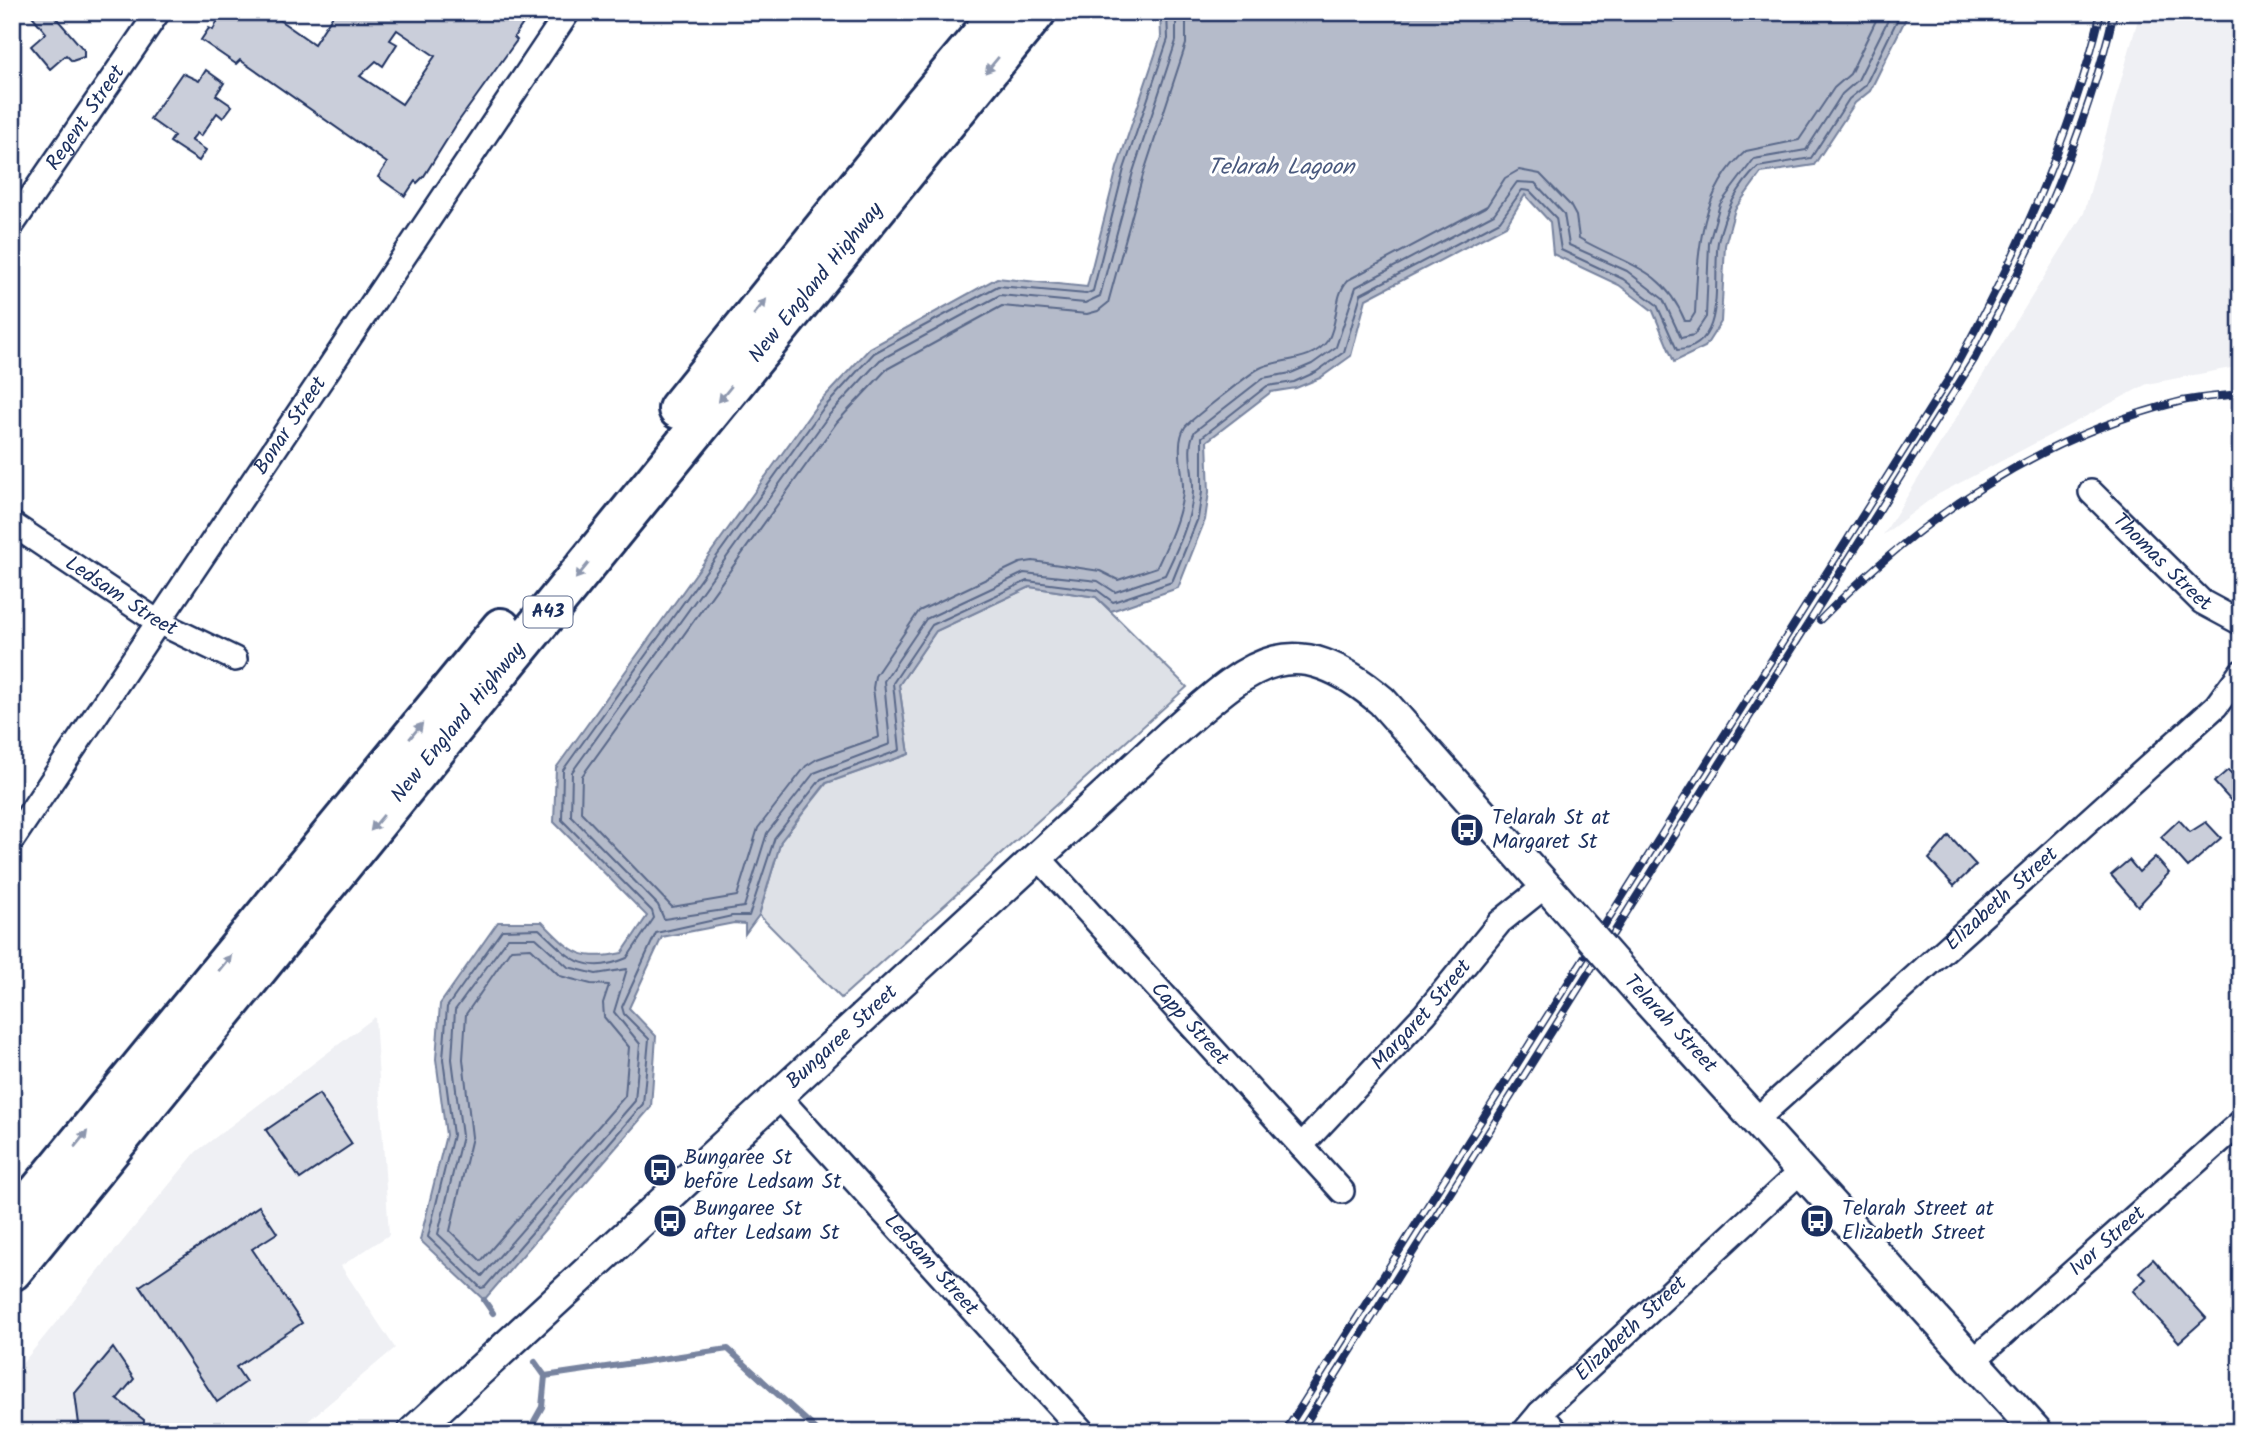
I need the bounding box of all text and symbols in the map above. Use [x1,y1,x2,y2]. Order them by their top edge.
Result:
one-way arrow [985,56,1000,73]
street label: Regent Street [37,57,134,178]
water label: Telarah Lagoon [1208,150,1356,186]
street label: New England Highway [740,195,892,370]
one-way arrow [753,298,768,316]
street label: Bonar Street [245,369,336,482]
one-way arrow [718,384,733,402]
street label: Thomas Street [2105,505,2218,621]
street label: Ledsam Street [58,547,183,646]
one-way arrow [575,562,590,579]
road number: A43 [524,596,572,628]
street label: New England Highway [383,635,534,810]
one-way arrow [409,722,424,740]
place label: Telarah St at Margaret St [1492,802,1611,859]
bus stop icon: Telarah St at Margaret St [1448,811,1486,849]
one-way arrow [369,813,384,831]
street label: Elizabeth Street [1937,838,2066,959]
street label: Margaret Street [1363,951,1480,1078]
one-way arrow [217,954,232,972]
street label: Telarah Street [1615,967,1725,1082]
street label: Capp Street [1142,974,1238,1074]
street label: Bungaree Street [778,976,906,1097]
one-way arrow [73,1131,88,1148]
place label: Bungaree St before Ledsam St [684,1142,842,1199]
bus stop icon: Bungaree St before Ledsam St [641,1151,679,1189]
place label: Bungaree St after Ledsam St [694,1193,840,1250]
place label: Telarah Street at Elizabeth Street [1842,1193,1995,1250]
street label: Ivor Street [2061,1197,2154,1285]
bus stop icon: Bungaree St after Ledsam St [651,1202,689,1240]
bus stop icon: Telarah Street at Elizabeth Street [1798,1202,1836,1240]
street label: Ledsam Street [876,1206,987,1324]
street label: Elizabeth Street [1567,1267,1695,1389]

